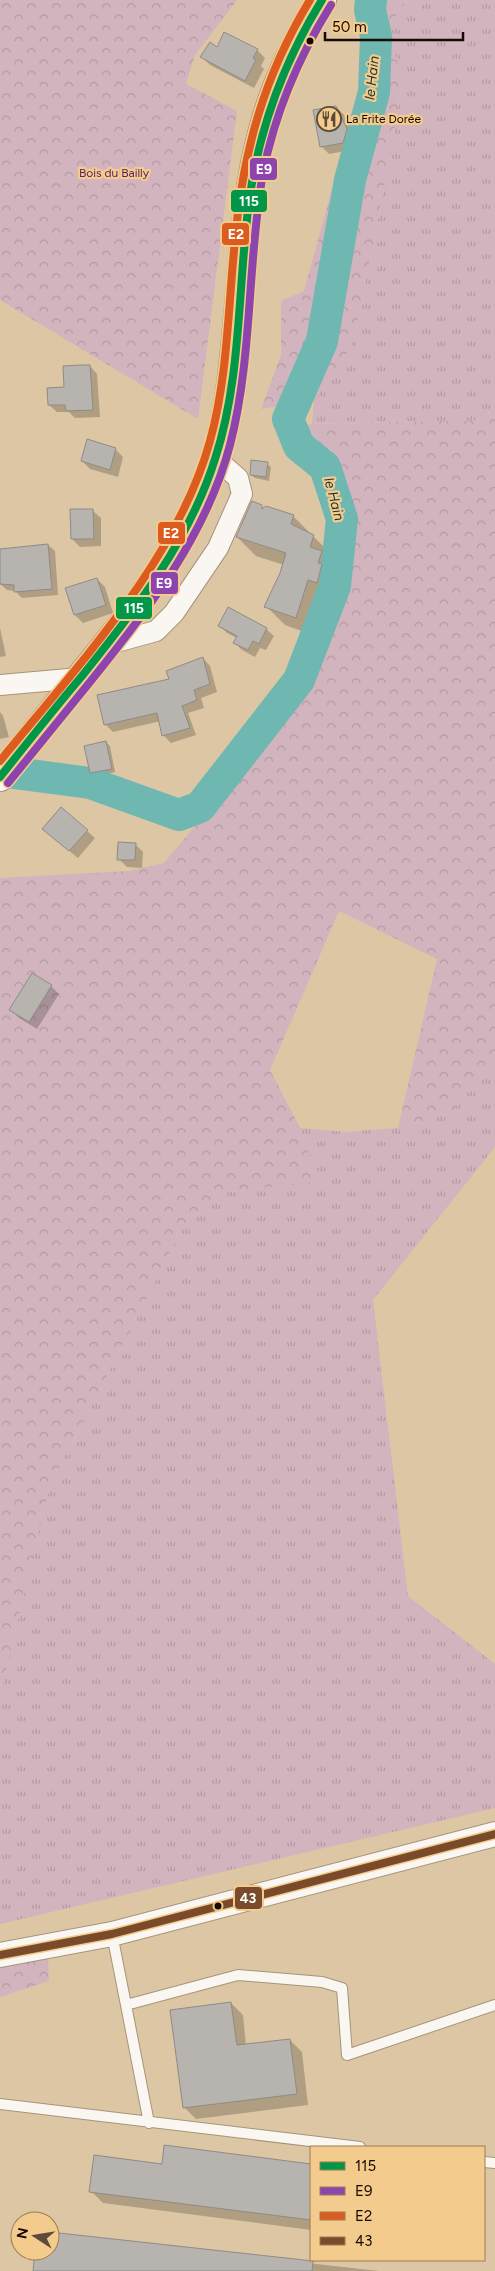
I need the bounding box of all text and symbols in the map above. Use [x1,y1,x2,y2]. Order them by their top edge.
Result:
scale bar [325,10,462,42]
text: 50 m [332,18,367,36]
unlabelled marker [305,36,315,46]
water label: le Hain [361,55,383,101]
restaurant icon: La Frite Dorée [316,106,342,132]
place label: La Frite Dorée [346,112,421,126]
line badge: E9 [249,157,278,181]
text: E9 [256,161,272,178]
park label: Bois du Bailly [79,166,150,180]
line badge: 115 [230,189,268,213]
text: 115 [239,193,259,210]
line badge: E2 [221,222,250,246]
text: E2 [228,226,244,243]
water label: le Hain [320,476,348,523]
line badge: E2 [157,521,186,545]
text: E2 [163,525,179,542]
line badge: E9 [150,571,179,595]
text: E9 [156,575,172,592]
line badge: 115 [115,596,153,620]
text: 115 [124,600,144,617]
line badge: 43 [234,1886,263,1910]
text: 43 [240,1890,257,1907]
unlabelled marker [213,1901,223,1911]
legend [310,2146,485,2261]
text: 115 [355,2157,376,2175]
text: E9 [355,2182,372,2200]
text: E2 [355,2207,372,2225]
north arrow [10,2211,60,2261]
text: N [13,2226,32,2240]
text: 43 [355,2232,372,2250]

